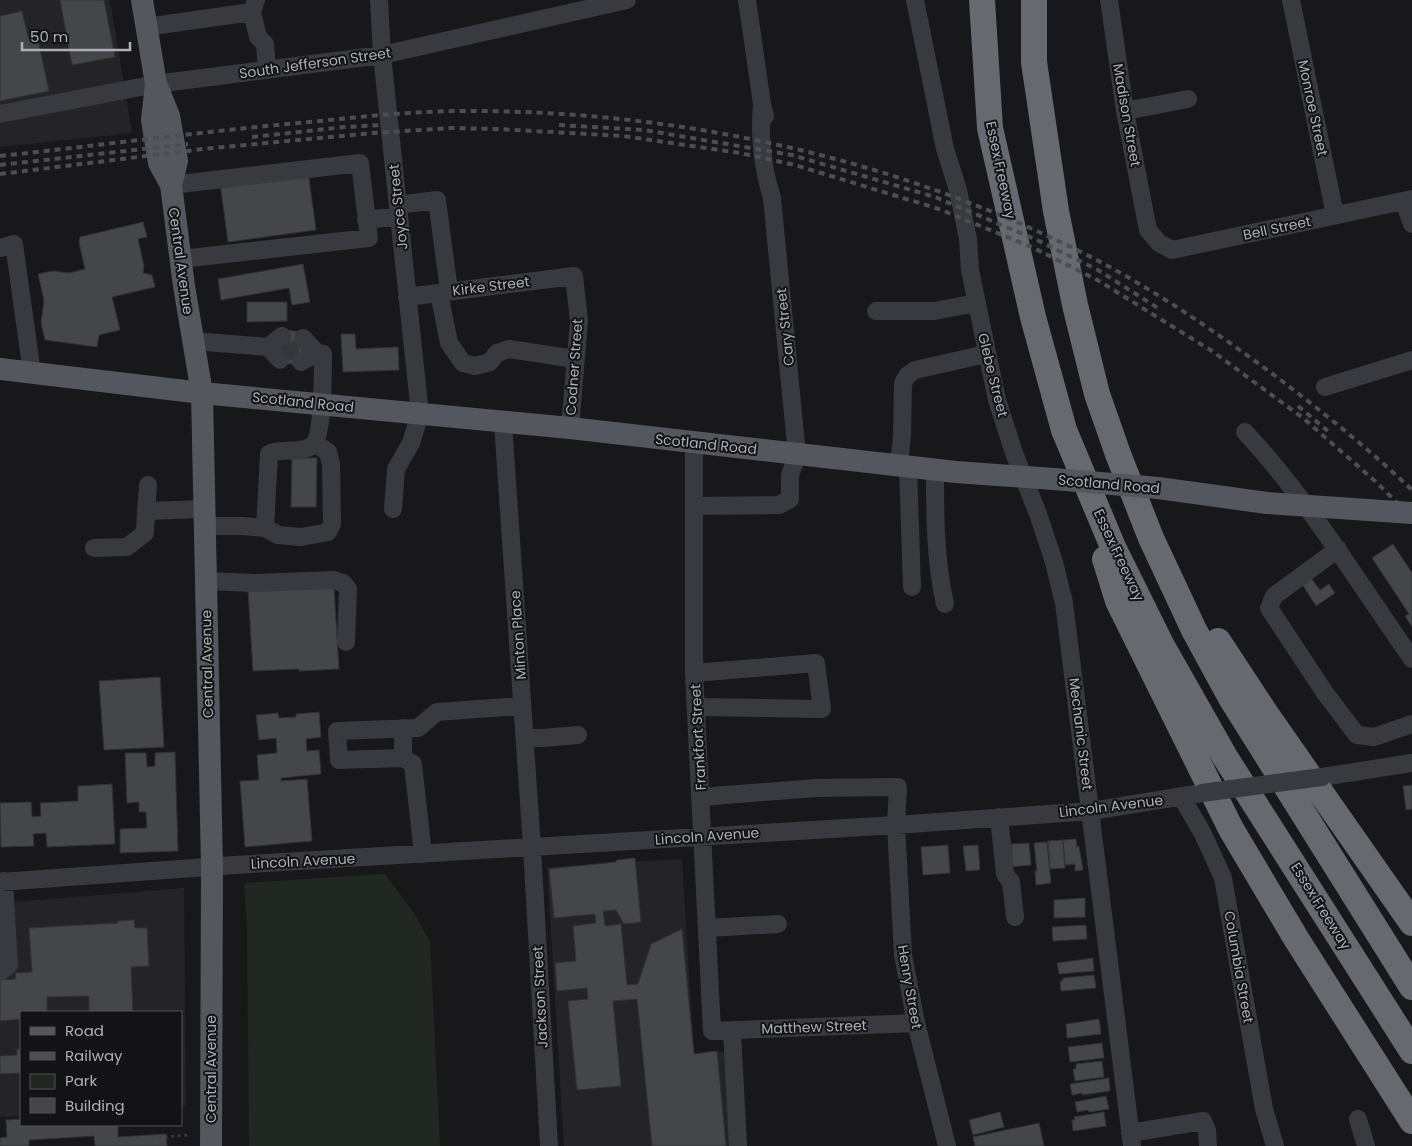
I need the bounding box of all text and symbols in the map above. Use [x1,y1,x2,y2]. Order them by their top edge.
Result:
scale bar [22,20,130,52]
text: 50 m [30,26,68,47]
street label: South Jefferson Street [238,42,392,84]
street label: Monroe Street [1293,58,1333,158]
street label: Madison Street [1108,62,1146,168]
street label: Essex Freeway [981,119,1021,221]
street label: Joyce Street [384,163,412,251]
street label: Central Avenue [164,206,198,316]
street label: Bell Street [1241,211,1313,245]
street label: Kirke Street [451,271,531,301]
street label: Cary Street [771,287,799,367]
street label: Codner Street [561,318,587,416]
street label: Glebe Street [973,331,1013,419]
street label: Scotland Road [251,387,355,417]
street label: Scotland Road [654,429,758,459]
street label: Scotland Road [1057,470,1161,498]
street label: Essex Freeway [1089,506,1149,604]
street label: Minton Place [505,589,531,680]
street label: Central Avenue [196,610,218,718]
street label: Mechanic Street [1064,677,1098,791]
street label: Frankfort Street [685,683,711,791]
street label: Lincoln Avenue [1058,790,1164,822]
street label: Lincoln Avenue [654,822,760,850]
street label: Lincoln Avenue [250,848,356,874]
street label: Essex Freeway [1286,859,1356,954]
street label: Columbia Street [1219,909,1259,1025]
street label: Henry Street [893,943,927,1031]
street label: Jackson Street [527,945,553,1049]
legend [20,1011,182,1126]
street label: Central Avenue [201,1015,221,1123]
street label: Matthew Street [761,1015,867,1039]
text: Road [65,1020,104,1041]
text: Railway [65,1045,123,1066]
text: Park [65,1070,97,1091]
text: Building [65,1095,125,1116]

